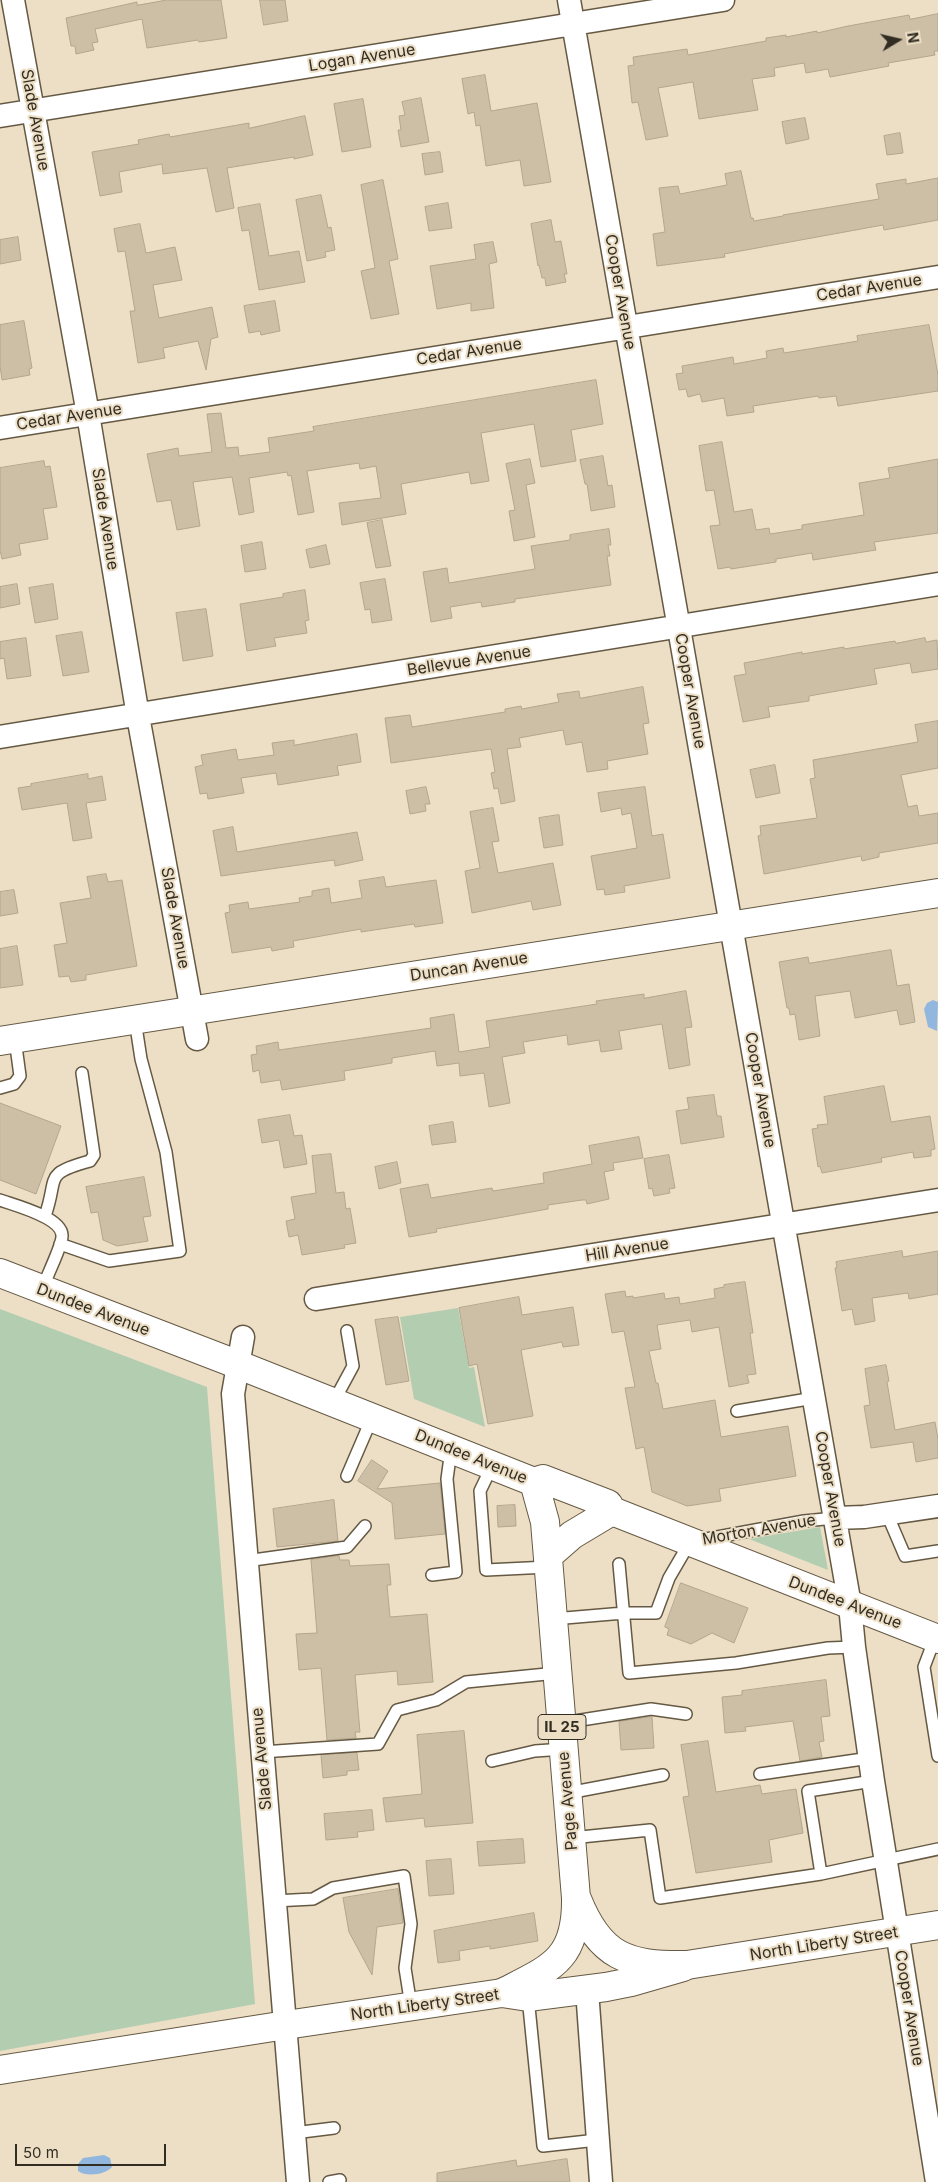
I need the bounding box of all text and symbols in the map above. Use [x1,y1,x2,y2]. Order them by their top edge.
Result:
north arrow [873,15,923,65]
text: N [904,31,923,44]
street label: Logan Avenue [307,40,417,76]
street label: Slade Avenue [17,68,53,172]
street label: Cooper Avenue [600,233,640,351]
street label: Cedar Avenue [815,270,923,306]
street label: Cedar Avenue [415,334,523,370]
street label: Cedar Avenue [15,399,123,435]
street label: Slade Avenue [87,467,123,571]
street label: Cooper Avenue [670,632,710,750]
street label: Bellevue Avenue [406,642,532,680]
street label: Slade Avenue [157,866,193,970]
street label: Duncan Avenue [409,948,529,986]
street label: Cooper Avenue [740,1031,780,1149]
street label: Hill Avenue [584,1234,670,1266]
street label: Dundee Avenue [34,1280,152,1340]
street label: Dundee Avenue [412,1426,530,1488]
street label: Cooper Avenue [810,1430,850,1548]
street label: Morton Avenue [701,1511,817,1549]
street label: Dundee Avenue [786,1573,904,1633]
street label: Slade Avenue [248,1707,276,1811]
road number: IL 25 [538,1714,586,1740]
street label: Page Avenue [554,1751,582,1851]
street label: North Liberty Street [749,1923,899,1965]
street label: Cooper Avenue [890,1949,928,2067]
street label: North Liberty Street [350,1985,500,2025]
scale bar [18,2134,169,2166]
text: 50 m [23,2143,59,2162]

